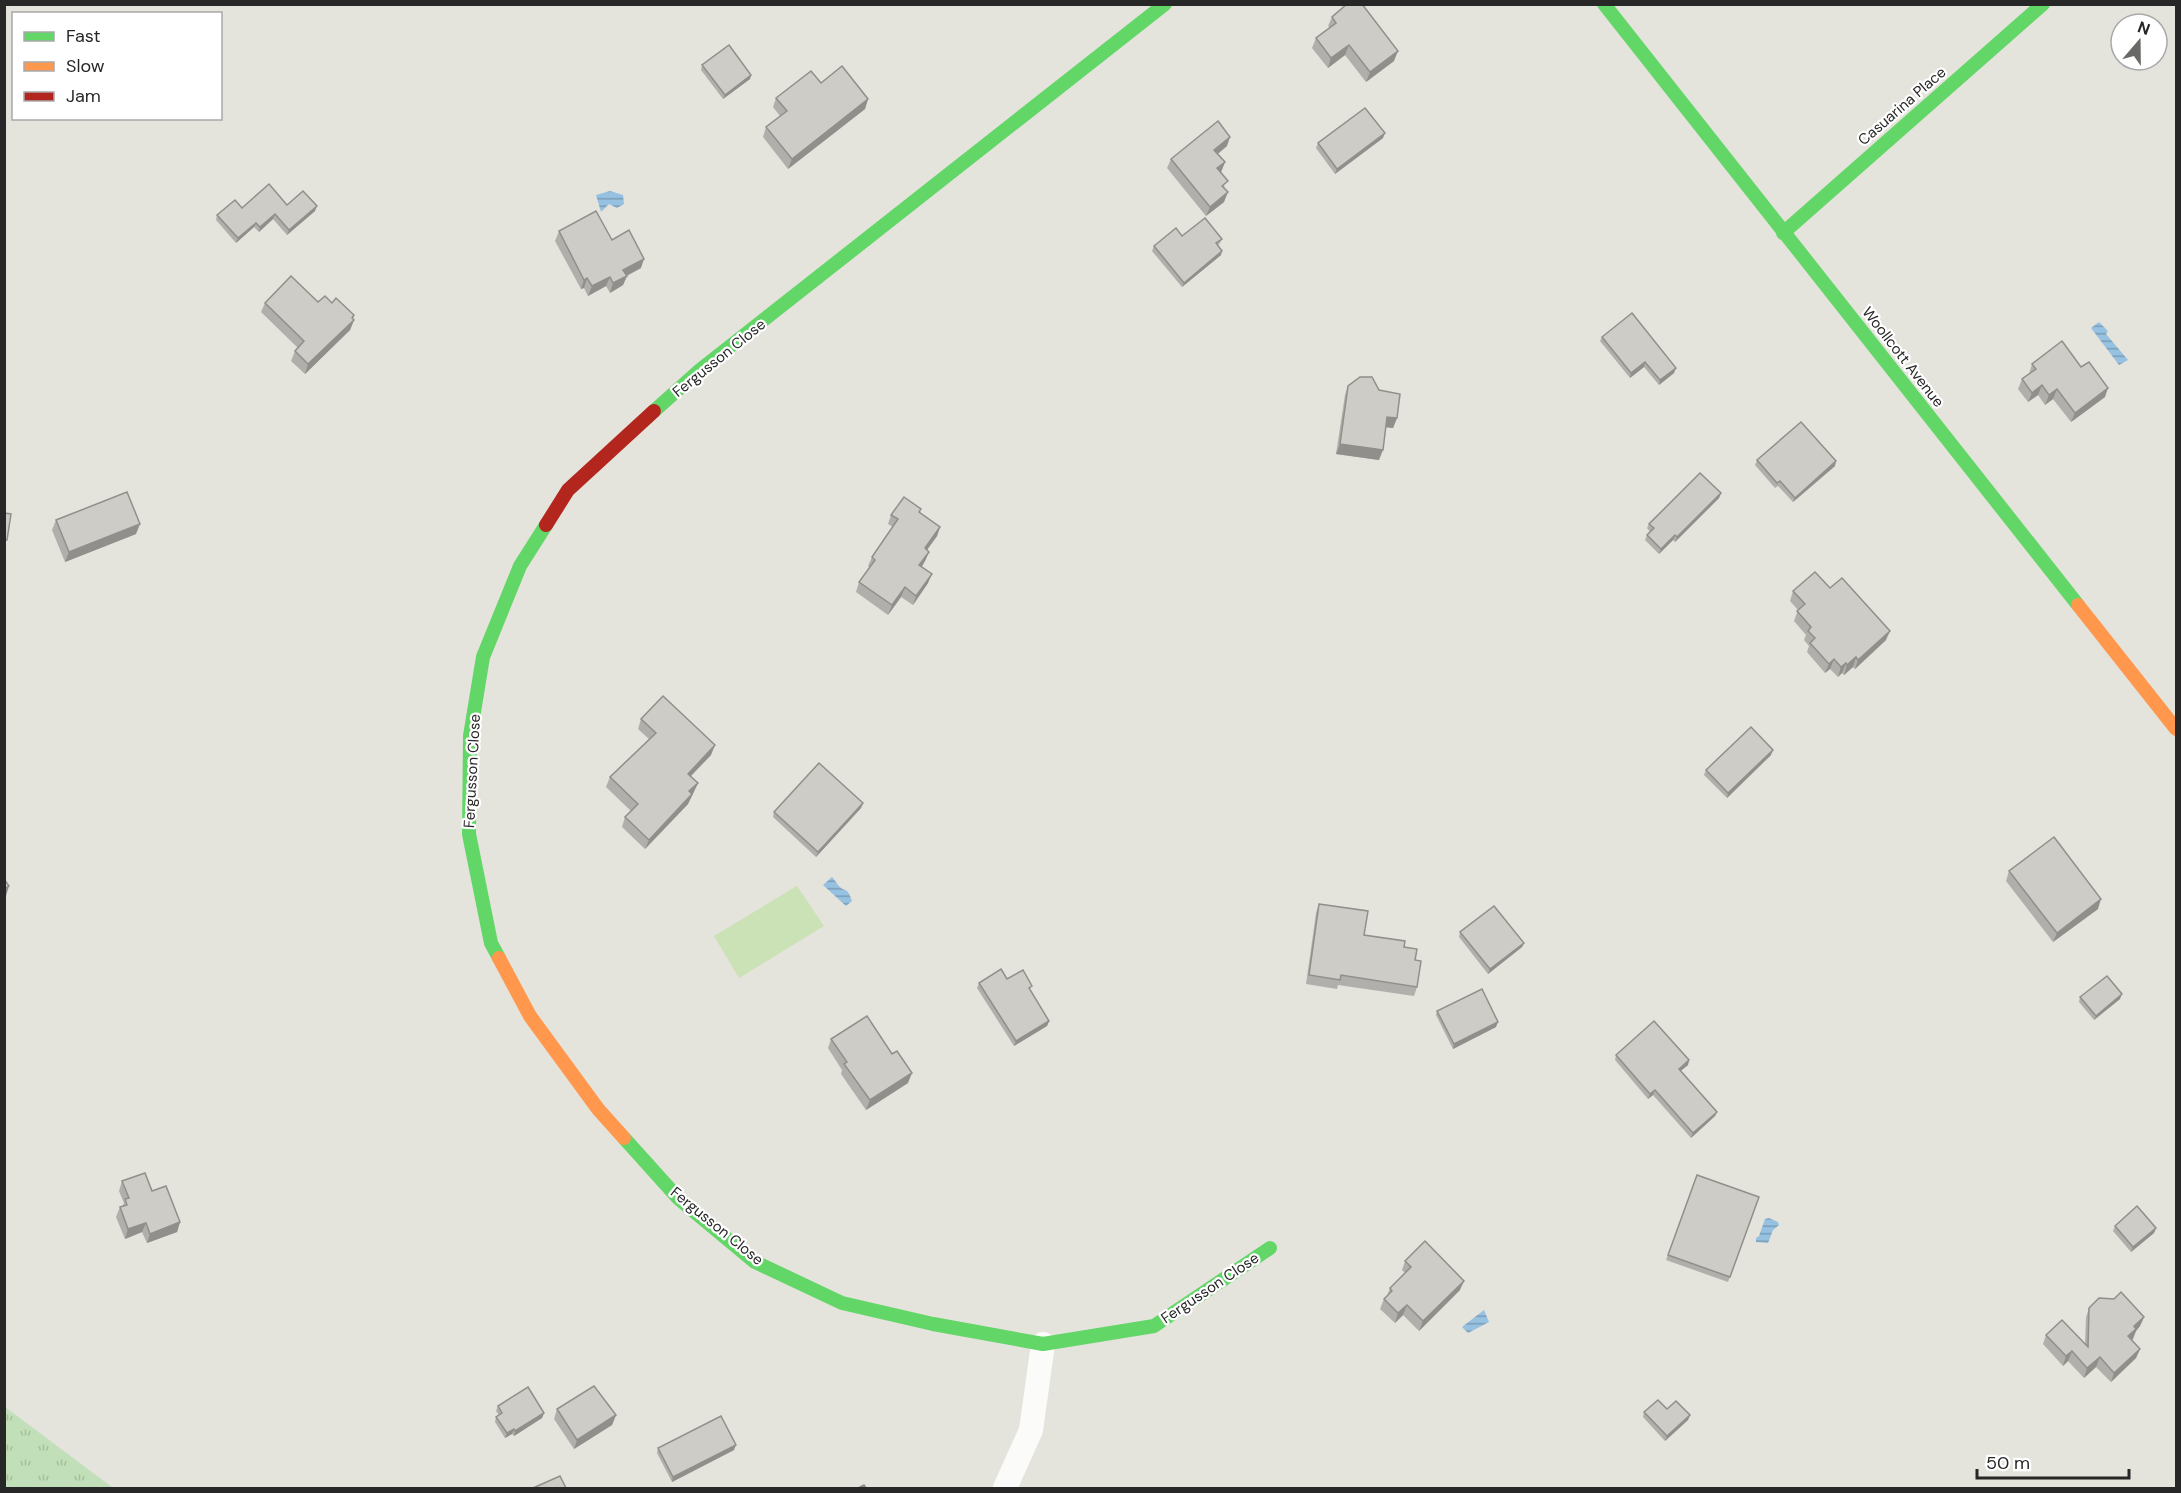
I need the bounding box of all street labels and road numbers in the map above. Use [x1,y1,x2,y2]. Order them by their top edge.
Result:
street label: Casuarina Place [1854,62,1950,150]
street label: Woollcott Avenue [1858,303,1948,411]
street label: Fergusson Close [668,314,770,402]
street label: Fergusson Close [459,713,485,829]
street label: Fergusson Close [666,1182,768,1270]
street label: Fergusson Close [1157,1248,1263,1328]

